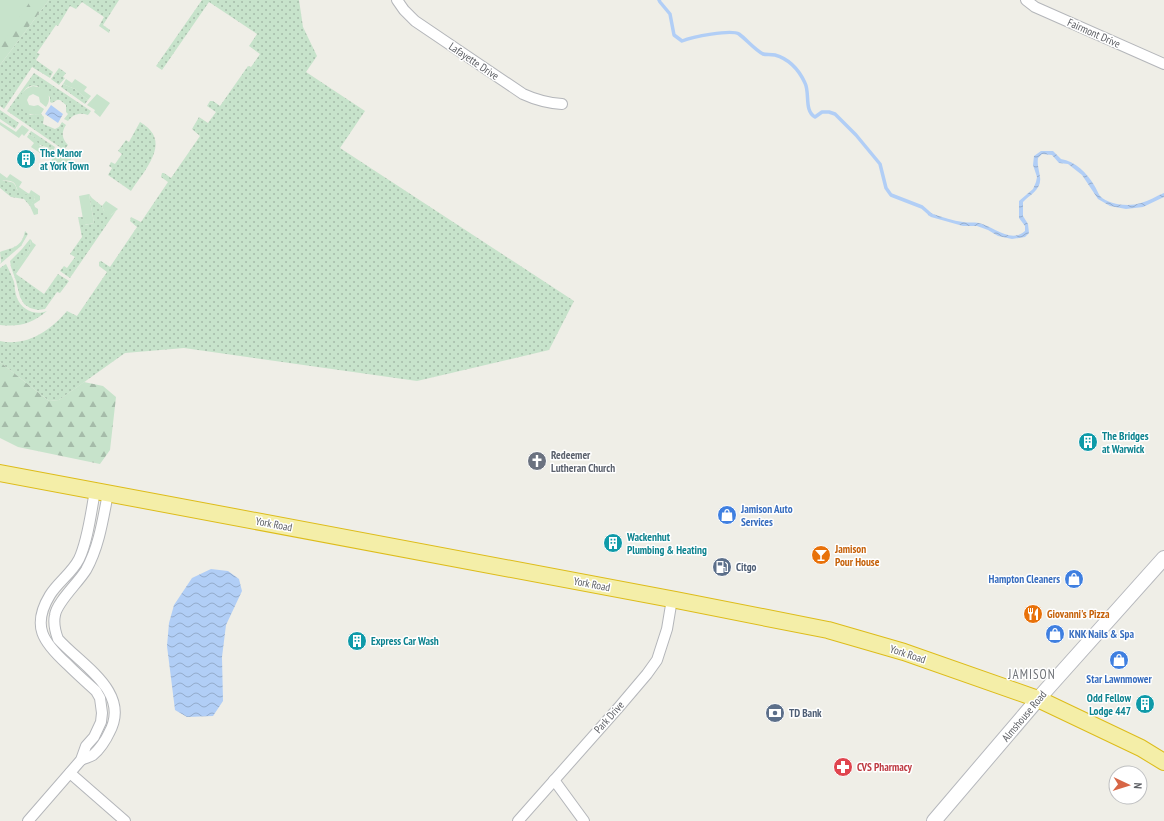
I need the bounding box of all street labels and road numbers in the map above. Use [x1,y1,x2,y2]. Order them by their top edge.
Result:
street label: Fairmont Drive [1065,15,1123,51]
street label: Lafayette Drive [446,39,502,83]
street label: York Road [254,514,294,534]
street label: York Road [572,574,612,594]
street label: York Road [888,642,928,666]
street label: Almshouse Road [999,687,1050,744]
street label: Park Drive [591,698,627,736]

